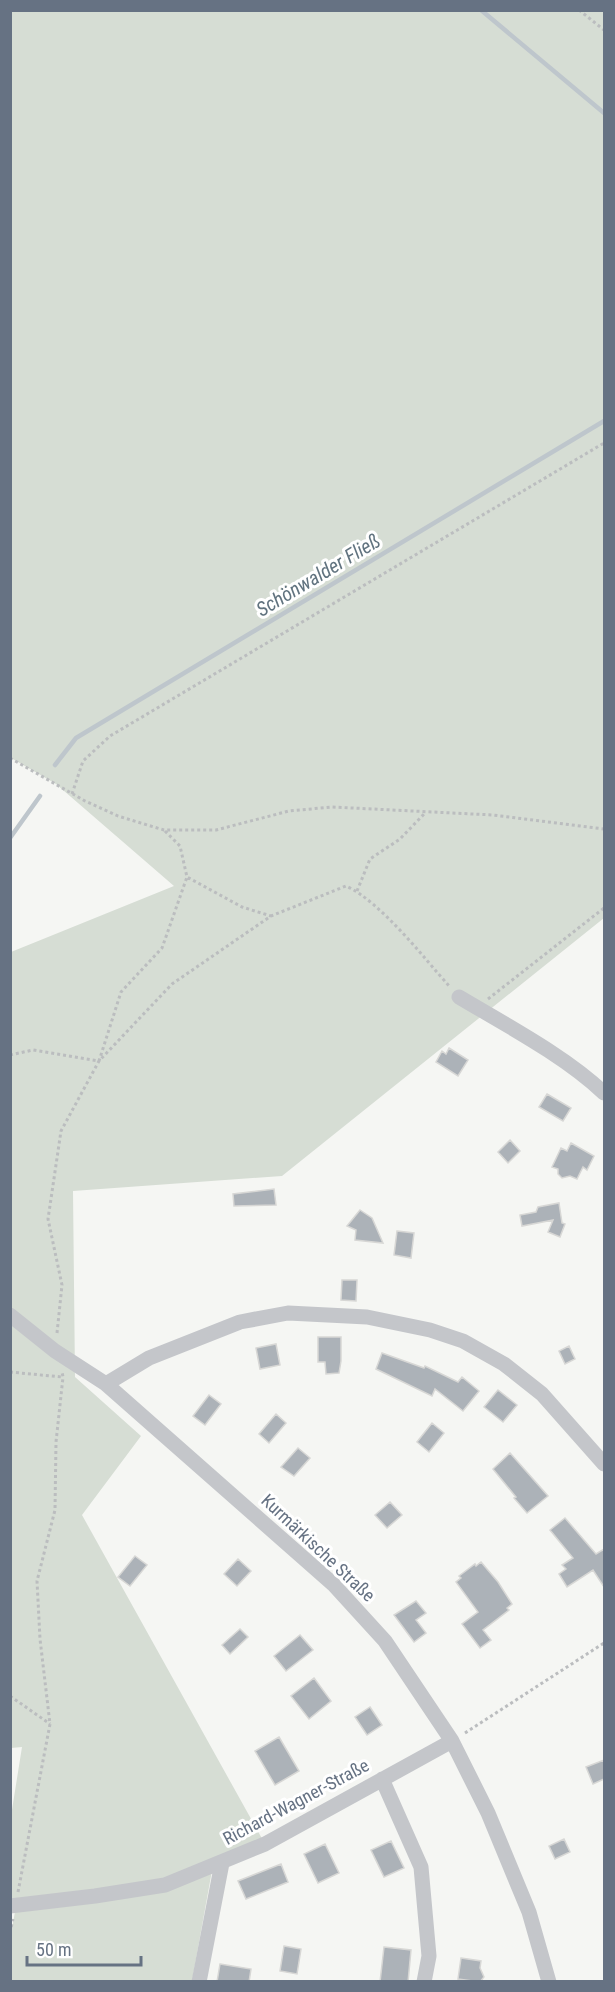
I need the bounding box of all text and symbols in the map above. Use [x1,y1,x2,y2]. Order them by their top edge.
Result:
water label: Schönwalder Fließ [252,529,384,621]
street label: Kurmärkische Straße [257,1490,380,1606]
street label: Richard-Wagner-Straße [219,1754,372,1849]
scale bar [27,1929,141,1967]
text: 50 m [36,1939,71,1960]

